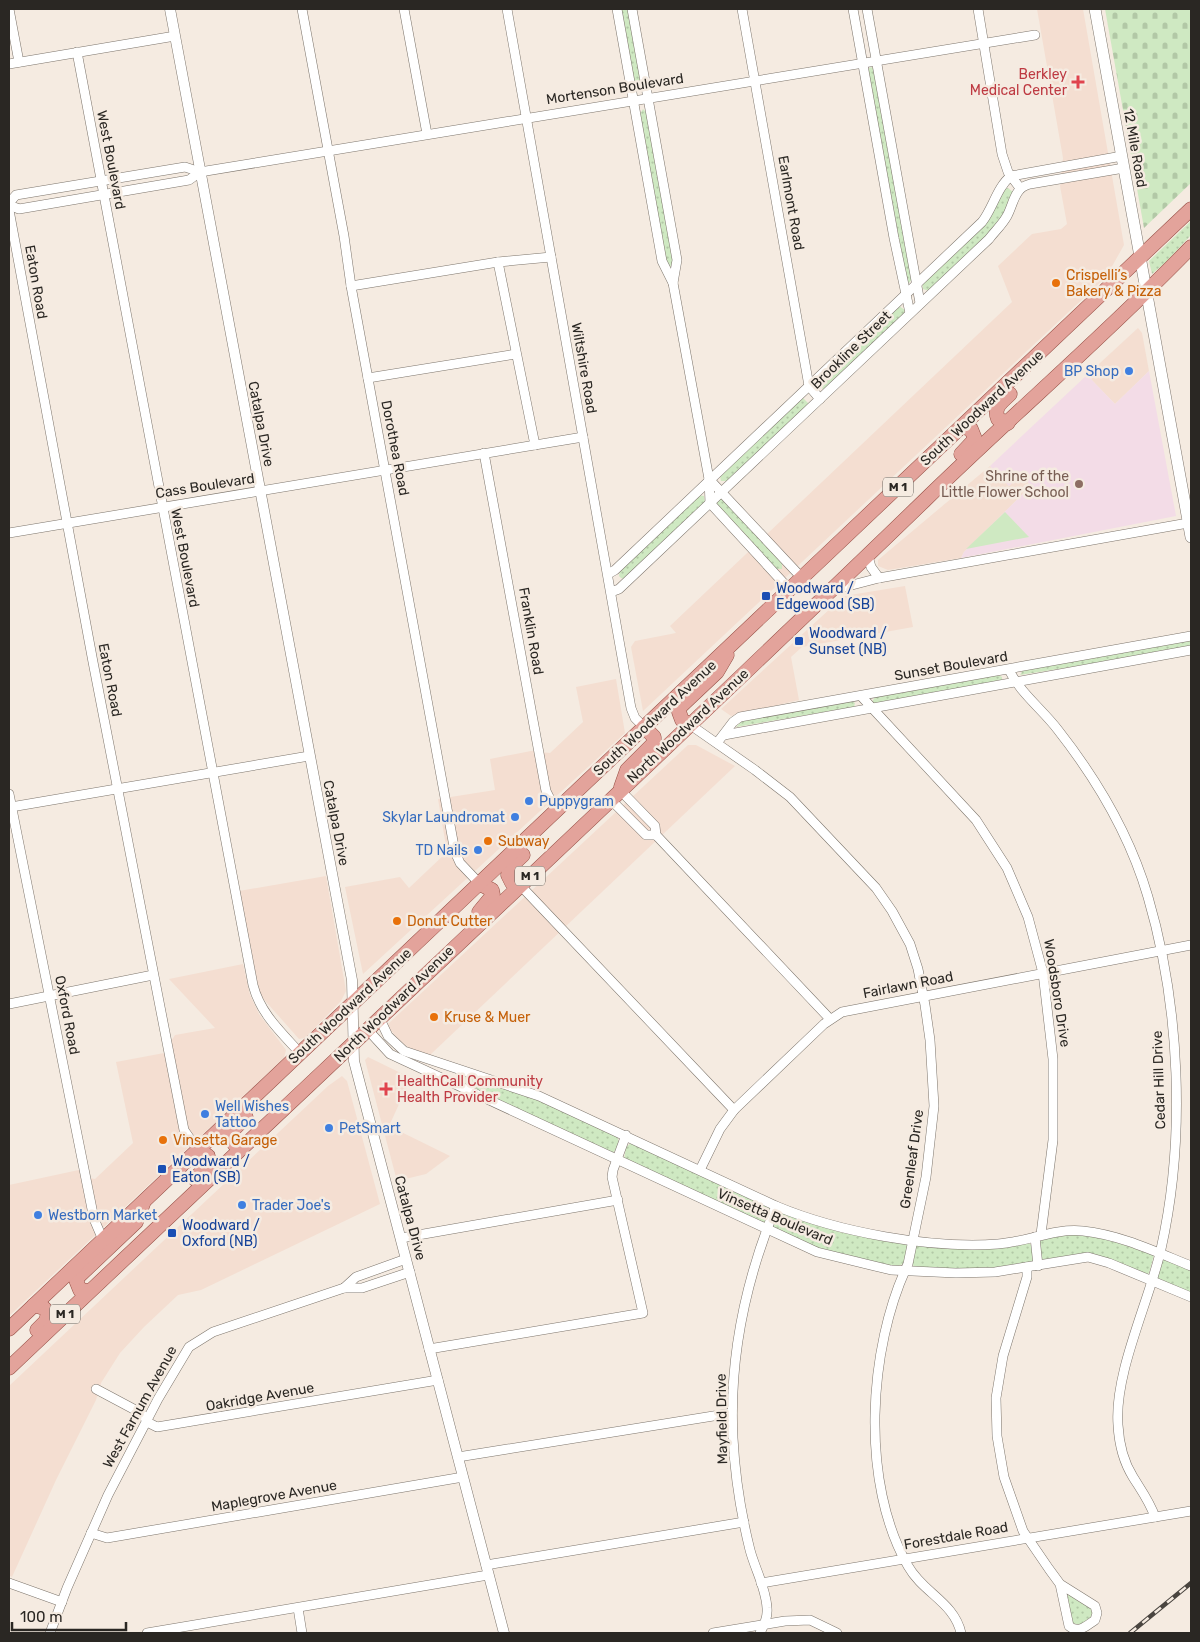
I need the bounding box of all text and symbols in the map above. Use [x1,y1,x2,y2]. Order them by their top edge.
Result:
place label: Berkley Medical Center [970,66,1068,99]
street label: Mortenson Boulevard [545,70,685,108]
marker: Berkley Medical Center [1071,75,1085,89]
street label: 12 Mile Road [1120,107,1150,189]
street label: West Boulevard [93,109,129,211]
street label: Earlmont Road [774,154,808,252]
street label: Eaton Road [21,244,51,320]
place label: Crispelli’s Bakery & Pizza [1066,267,1161,300]
marker: Crispelli’s Bakery & Pizza [1050,277,1062,289]
street label: Brookline Street [807,307,895,393]
street label: Wiltshire Road [568,321,600,415]
street label: South Woodward Avenue [917,346,1047,469]
place label: BP Shop [1064,363,1119,380]
marker: BP Shop [1123,365,1135,377]
street label: Catalpa Drive [244,380,278,468]
street label: Dorothea Road [377,399,413,497]
place label: Shrine of the Little Flower School [941,468,1069,501]
street label: Cass Boulevard [154,470,256,502]
road number: M 1 [883,478,913,497]
marker: Shrine of the Little Flower School [1073,478,1085,490]
street label: West Boulevard [167,507,203,609]
place label: Woodward / Edgewood (SB) [776,580,874,613]
street label: Franklin Road [515,586,547,676]
marker: Woodward / Edgewood (SB) [760,590,772,602]
place label: Woodward / Sunset (NB) [809,625,887,658]
marker: Woodward / Sunset (NB) [793,635,805,647]
street label: Eaton Road [95,642,125,718]
street label: Sunset Boulevard [893,648,1009,684]
street label: South Woodward Avenue [590,656,720,779]
street label: North Woodward Avenue [624,665,752,787]
street label: Catalpa Drive [319,779,353,867]
place label: Puppygram [539,793,614,810]
marker: Puppygram [523,795,535,807]
place label: Skylar Laundromat [382,809,506,826]
marker: Skylar Laundromat [509,811,521,823]
place label: Subway [498,833,550,850]
marker: Subway [482,835,494,847]
place label: TD Nails [415,842,468,859]
marker: TD Nails [472,844,484,856]
road number: M 1 [515,866,545,886]
place label: Donut Cutter [407,913,493,930]
marker: Donut Cutter [391,915,403,927]
street label: Woodsboro Drive [1040,938,1074,1048]
street label: North Woodward Avenue [331,942,458,1066]
street label: South Woodward Avenue [285,944,415,1067]
street label: Fairlawn Road [861,968,955,1002]
street label: Oxford Road [51,974,83,1056]
place label: Kruse & Muer [444,1009,531,1026]
marker: Kruse & Muer [428,1011,440,1023]
street label: Cedar Hill Drive [1149,1030,1169,1130]
place label: HealthCall Community Health Provider [397,1073,543,1106]
marker: HealthCall Community Health Provider [379,1082,393,1096]
place label: Well Wishes Tattoo [215,1098,289,1131]
marker: Well Wishes Tattoo [199,1108,211,1120]
street label: Greenleaf Drive [897,1108,927,1210]
place label: PetSmart [339,1120,401,1137]
marker: PetSmart [323,1122,335,1134]
place label: Vinsetta Garage [173,1132,278,1149]
marker: Vinsetta Garage [157,1134,169,1146]
place label: Woodward / Eaton (SB) [172,1153,250,1186]
marker: Woodward / Eaton (SB) [156,1163,168,1175]
street label: Catalpa Drive [391,1174,429,1262]
street label: Vinsetta Boulevard [715,1185,835,1249]
place label: Trader Joe's [252,1197,331,1214]
marker: Trader Joe's [236,1199,248,1211]
place label: Westborn Market [48,1207,158,1224]
marker: Westborn Market [32,1209,44,1221]
place label: Woodward / Oxford (NB) [182,1217,260,1250]
marker: Woodward / Oxford (NB) [166,1227,178,1239]
road number: M 1 [50,1305,80,1324]
street label: West Farnum Avenue [99,1343,181,1471]
street label: Mayfield Drive [713,1373,731,1465]
street label: Oakridge Avenue [204,1379,316,1415]
street label: Maplegrove Avenue [210,1477,338,1515]
street label: Forestdale Road [903,1518,1009,1554]
scale bar [12,1600,126,1632]
text: 100 m [20,1608,62,1626]

